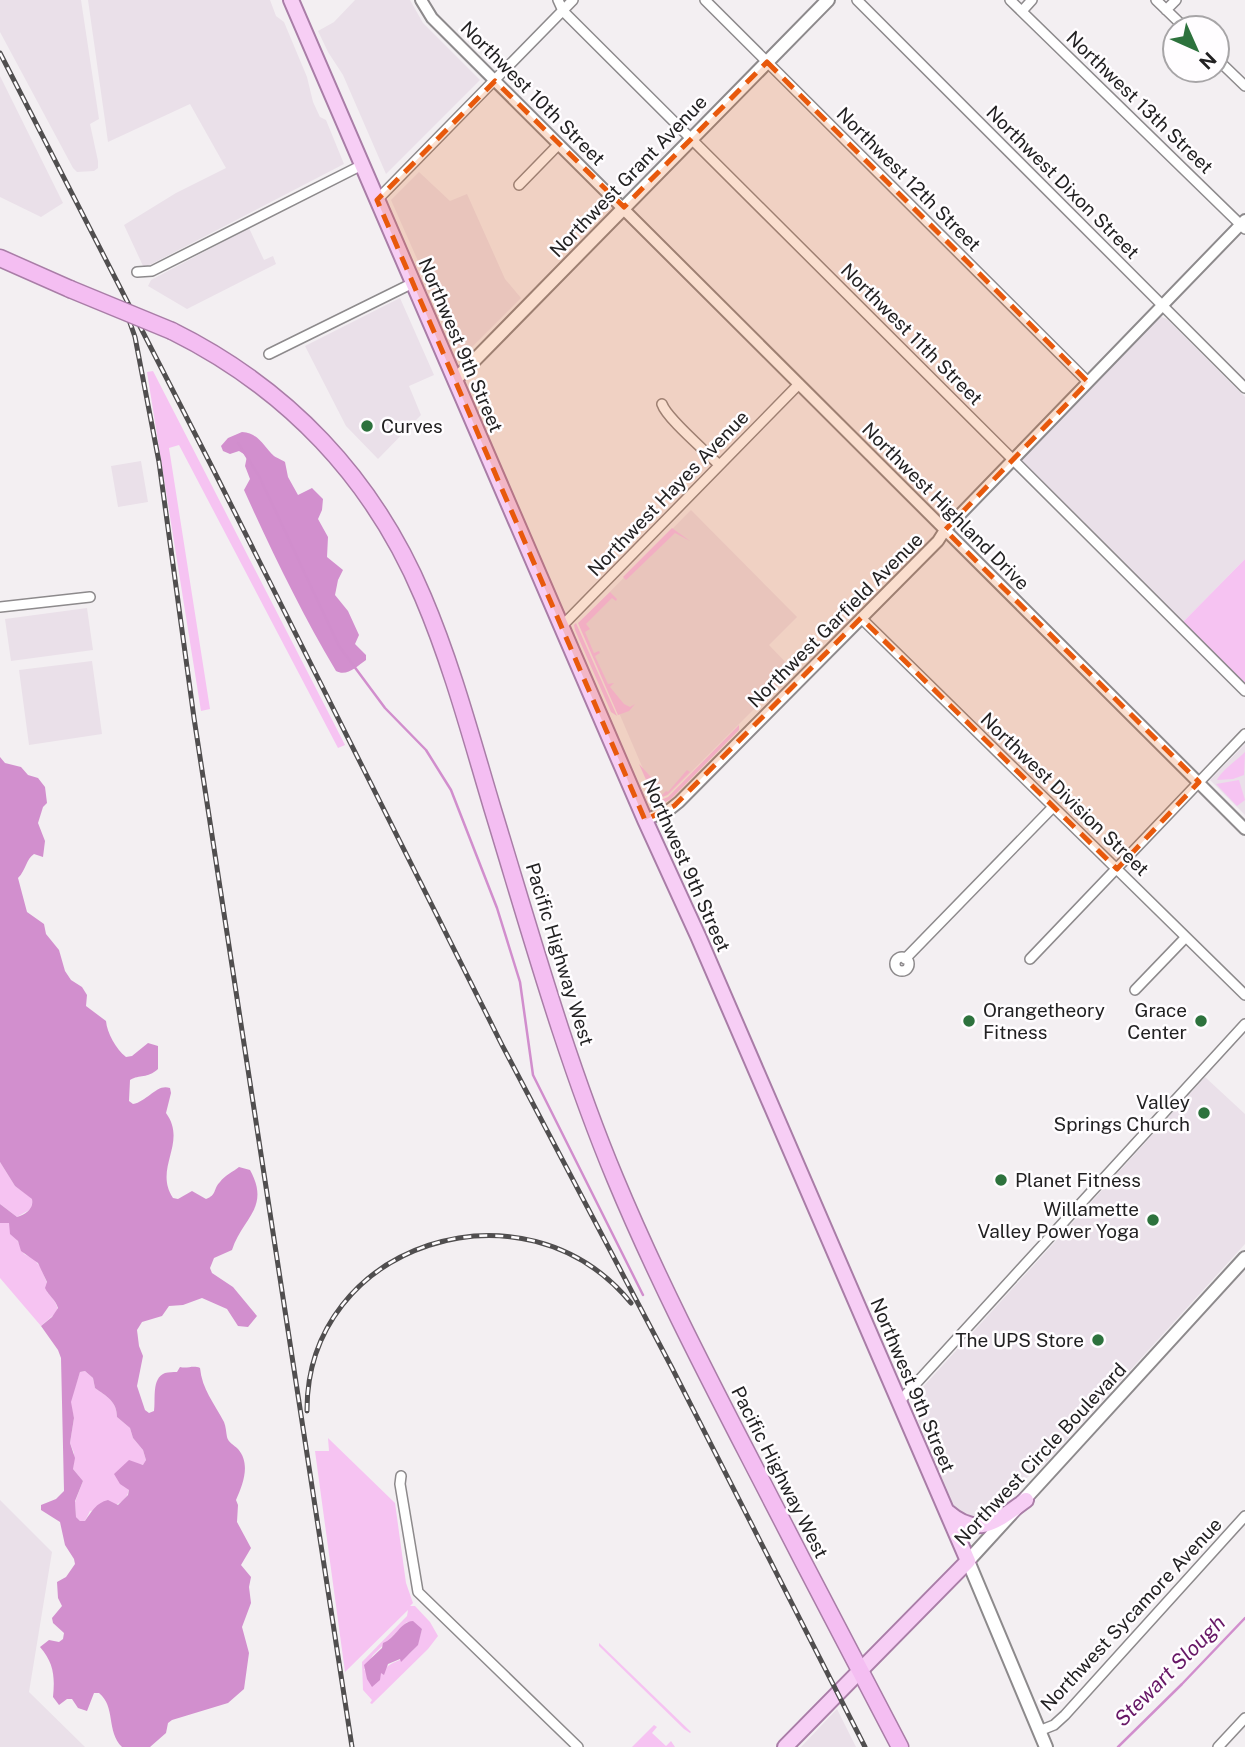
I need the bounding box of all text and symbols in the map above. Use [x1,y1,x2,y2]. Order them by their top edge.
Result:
north arrow [1161,14,1231,84]
street label: Northwest 10th Street [456,16,610,170]
street label: Northwest 13th Street [1062,26,1218,178]
street label: Northwest Grant Avenue [545,91,711,261]
street label: Northwest Dixon Street [982,101,1144,263]
street label: Northwest 12th Street [832,102,986,256]
street label: Northwest 9th Street [414,255,508,435]
street label: Northwest 11th Street [837,259,987,409]
street label: Northwest Hayes Avenue [583,406,753,580]
place label: Curves [381,415,443,437]
marker: Curves [359,418,375,434]
street label: Northwest Highland Drive [858,418,1034,594]
street label: Northwest Garfield Avenue [743,528,927,712]
street label: Northwest Division Street [976,708,1154,880]
street label: Northwest 9th Street [639,775,735,955]
street label: Pacific Highway West [522,860,598,1048]
place label: Orangetheory Fitness [983,999,1105,1043]
place label: Grace Center [1127,999,1187,1043]
marker: Orangetheory Fitness [961,1013,977,1029]
marker: Grace Center [1193,1013,1209,1029]
place label: Valley Springs Church [1053,1091,1190,1135]
marker: Valley Springs Church [1196,1105,1212,1121]
place label: Planet Fitness [1015,1169,1141,1191]
marker: Planet Fitness [993,1172,1009,1188]
place label: Willamette Valley Power Yoga [977,1198,1139,1242]
marker: Willamette Valley Power Yoga [1145,1212,1161,1228]
street label: Northwest 9th Street [866,1295,960,1475]
place label: The UPS Store [955,1329,1084,1351]
marker: The UPS Store [1090,1332,1106,1348]
street label: Northwest Circle Boulevard [950,1358,1130,1550]
street label: Pacific Highway West [727,1382,833,1562]
street label: Northwest Sycamore Avenue [1036,1513,1226,1715]
water label: Stewart Slough [1109,1610,1230,1731]

